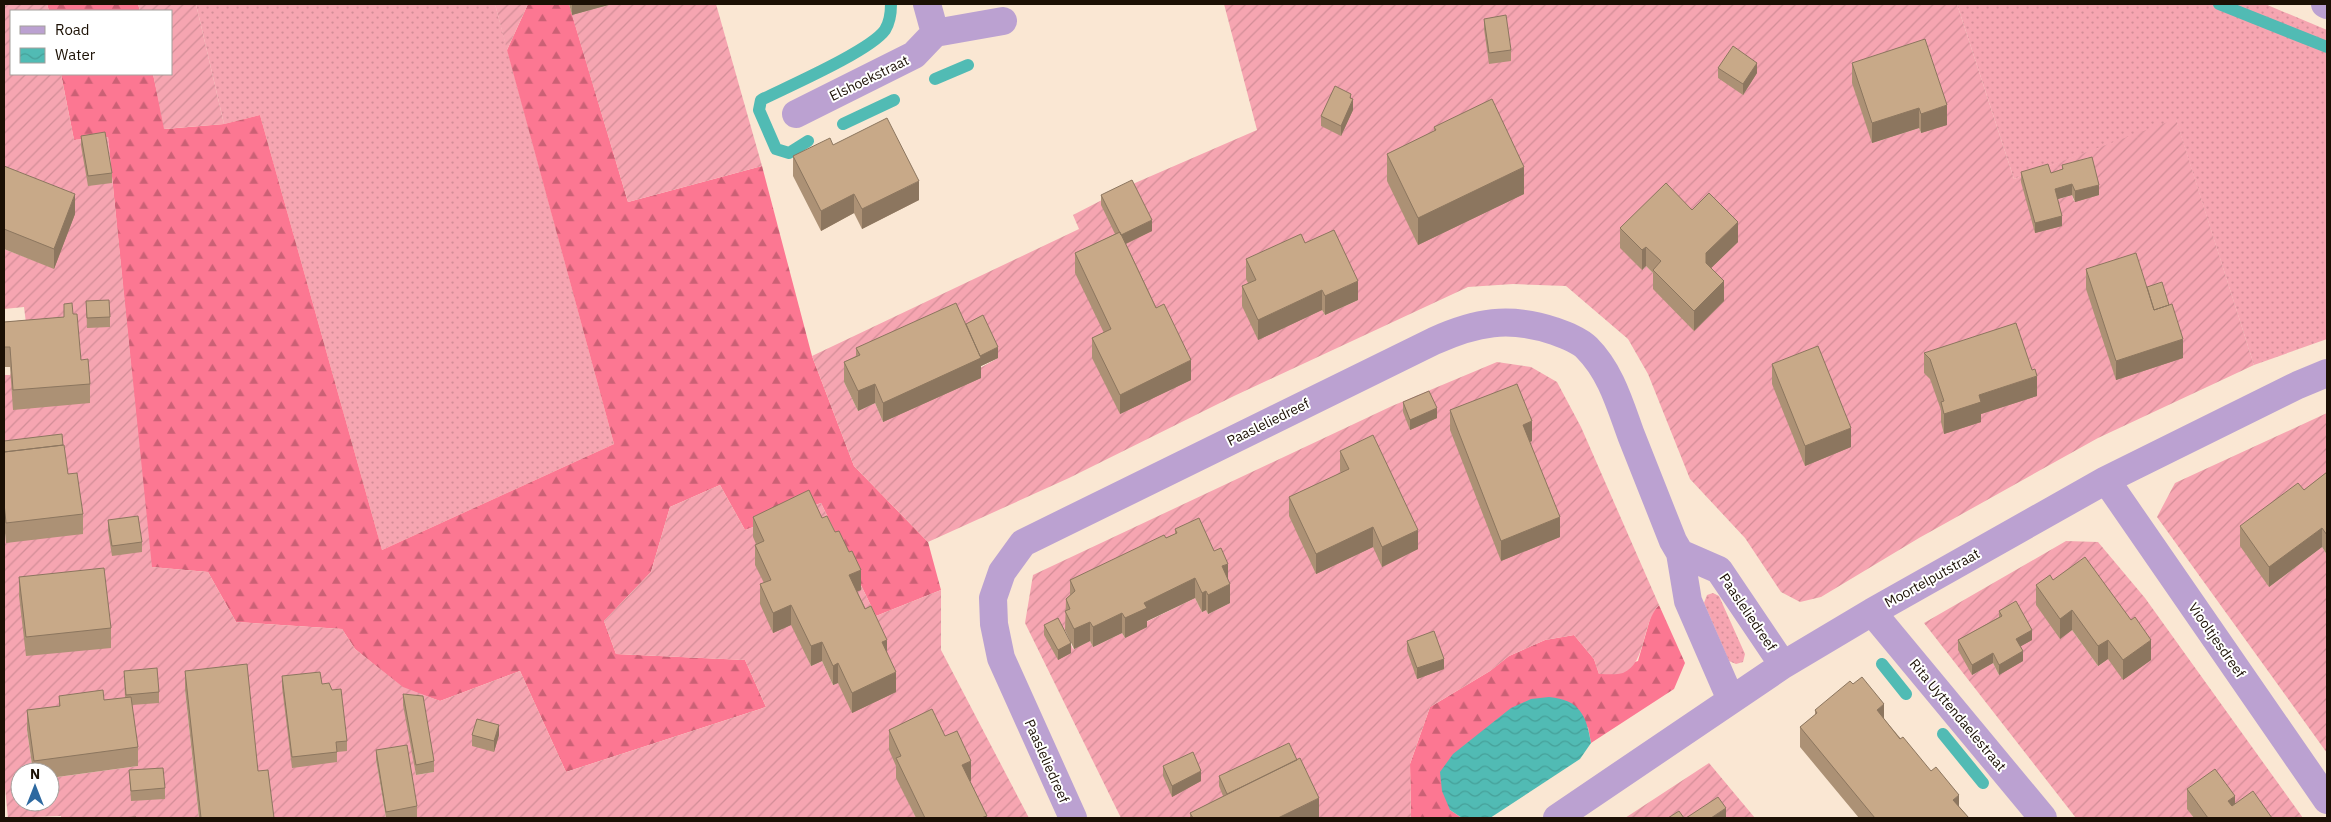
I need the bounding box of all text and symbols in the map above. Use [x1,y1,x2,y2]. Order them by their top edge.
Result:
legend [10,10,172,75]
text: Road [55,20,90,39]
text: Water [55,45,96,64]
street label: Elshoekstraat [826,51,912,105]
street label: Paasleliedreef [1224,394,1313,450]
street label: Moortelputstraat [1881,544,1983,612]
street label: Paasleliedreef [1715,570,1781,655]
street label: Viooltjesdreef [2185,599,2250,681]
street label: Rita Uyttendaelestraat [1906,655,2010,775]
street label: Paasleliedreef [1021,716,1074,806]
north arrow [10,762,60,812]
text: N [30,765,40,783]

